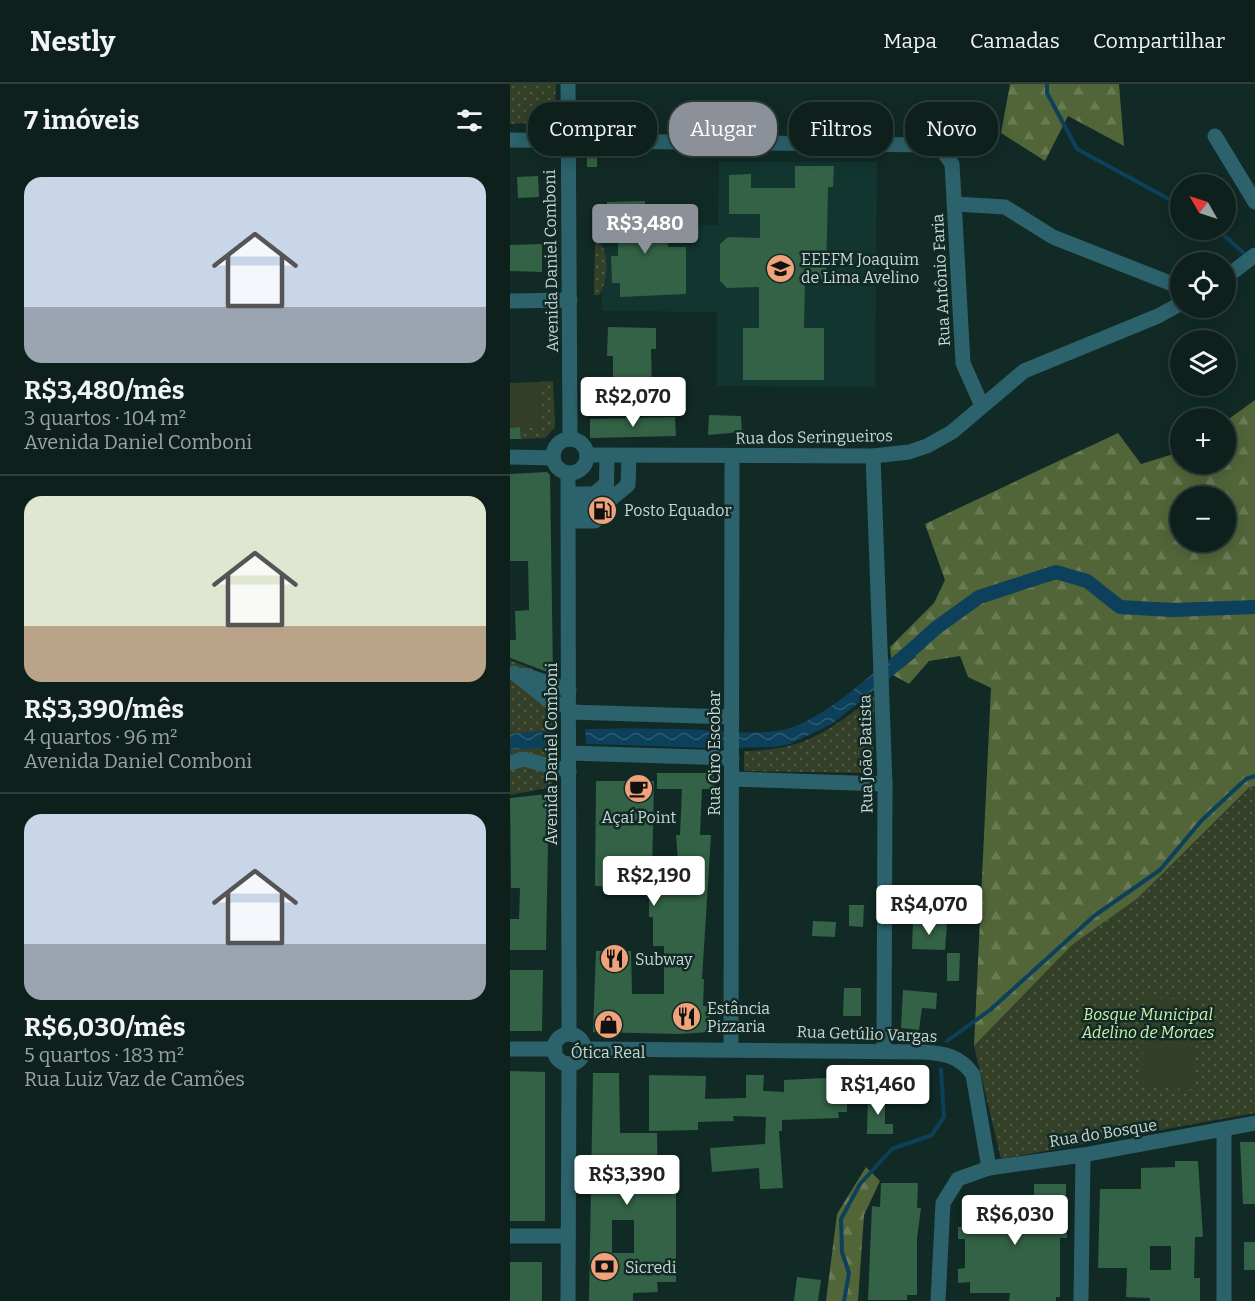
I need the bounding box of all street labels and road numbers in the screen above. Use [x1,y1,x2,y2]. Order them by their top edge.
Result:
street label: Avenida Daniel Comboni [540,169,562,352]
street label: Rua Antônio Faria [928,213,954,347]
street label: Rua dos Seringueiros [735,426,893,448]
street label: Avenida Daniel Comboni [542,662,561,845]
street label: Rua Ciro Escobar [705,690,724,816]
street label: Rua João Batista [855,694,877,814]
street label: Rua Getúlio Vargas [796,1022,938,1046]
street label: Rua do Bosque [1048,1115,1158,1151]

